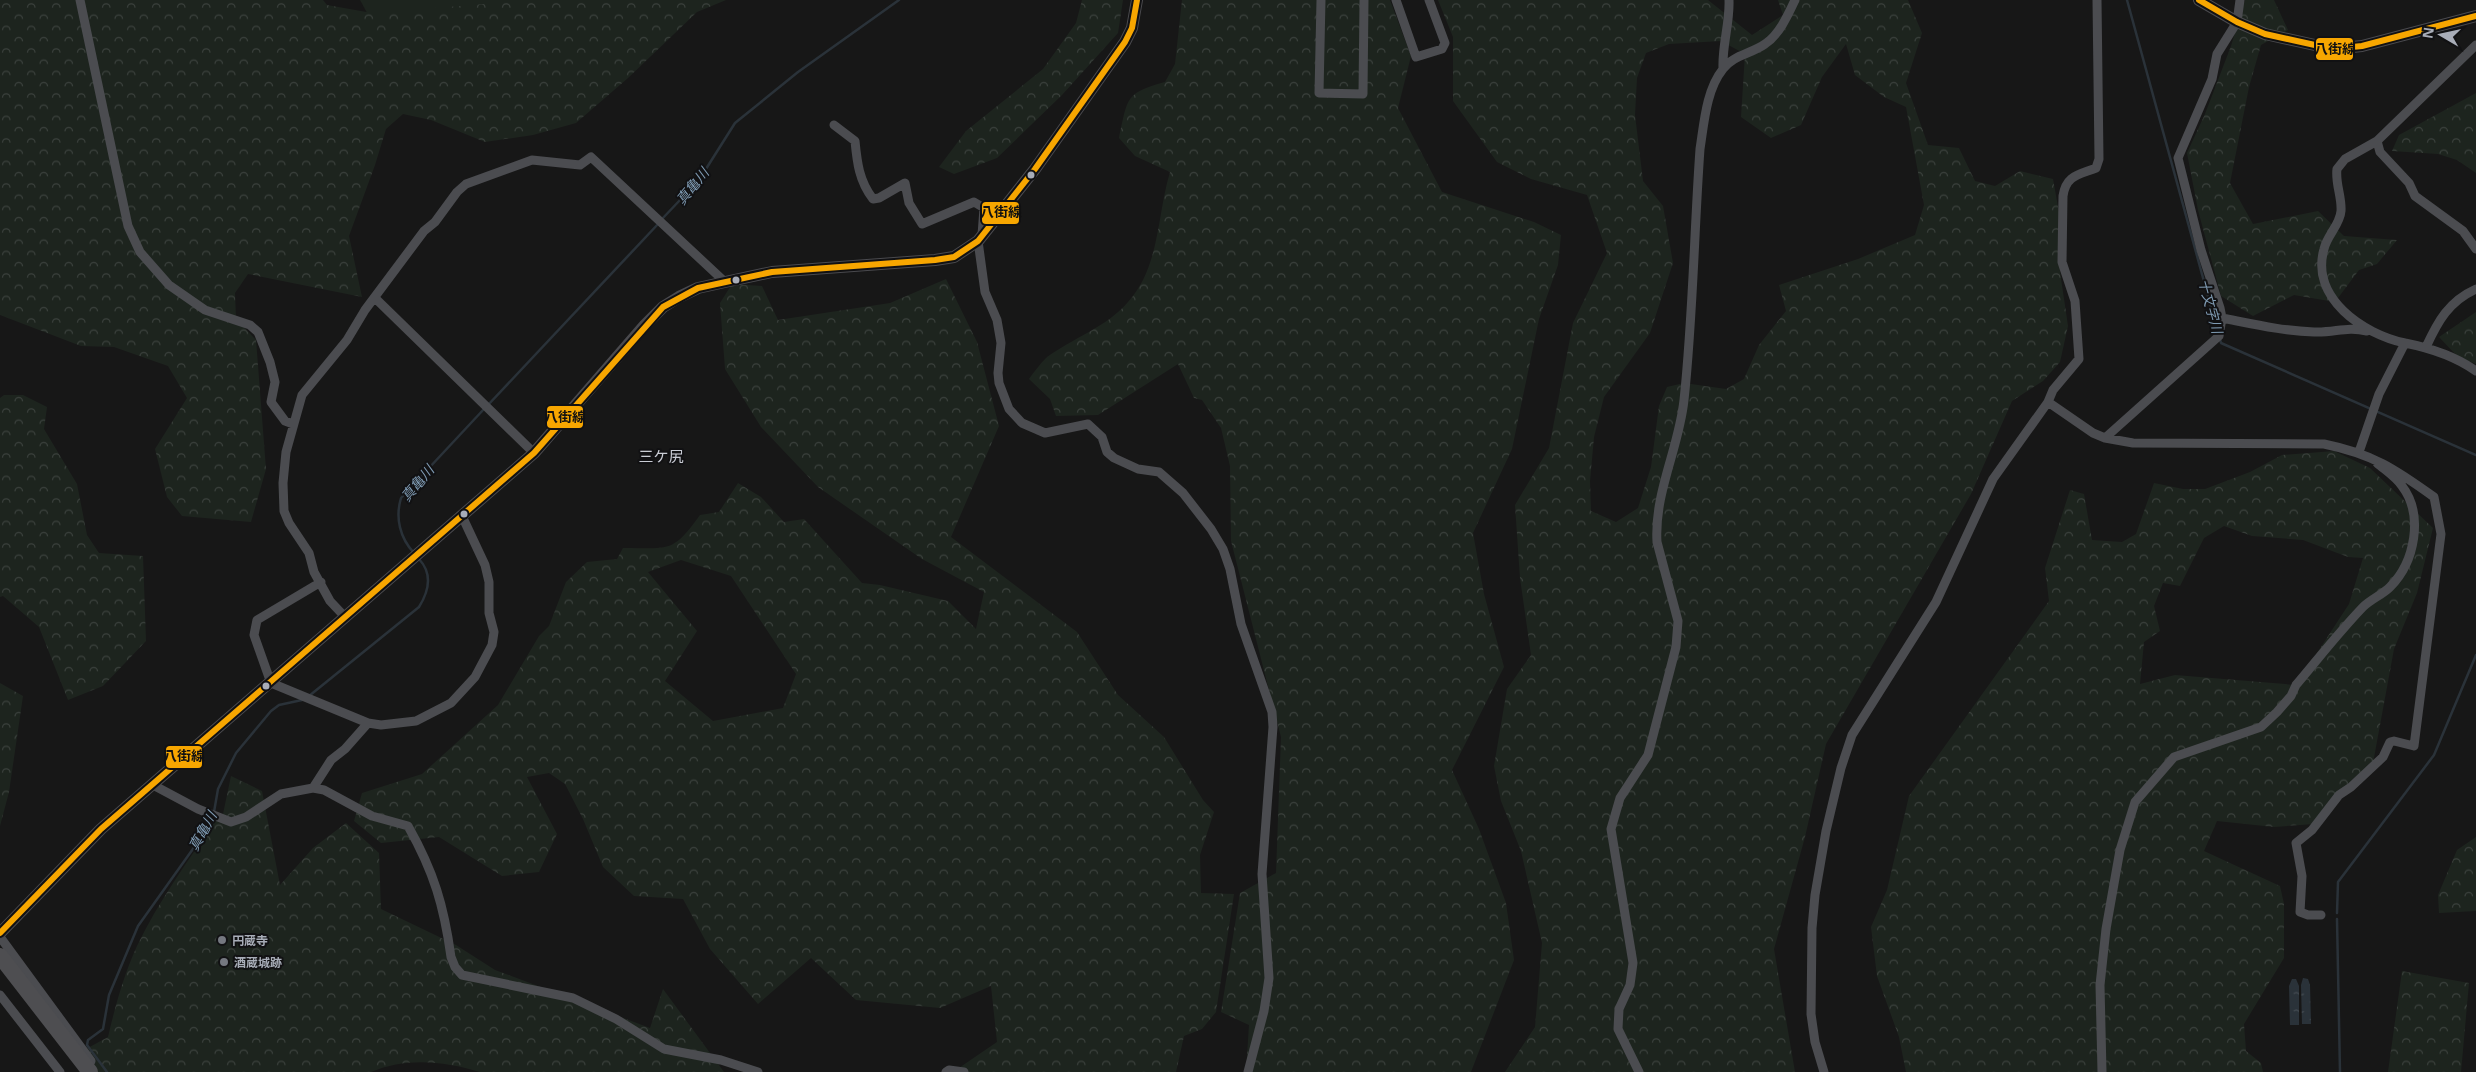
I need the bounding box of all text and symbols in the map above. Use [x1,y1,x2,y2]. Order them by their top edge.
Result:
north arrow [2416,10,2466,60]
text: N [2417,26,2438,40]
line badge: 八街線 [2315,37,2354,61]
text: 八街線 [2314,39,2356,58]
water label: 真亀川 [671,162,714,208]
unlabelled marker [1026,170,1036,180]
line badge: 八街線 [981,201,1020,225]
text: 八街線 [980,202,1022,221]
unlabelled marker [731,275,741,285]
water label: 十文字川 [2195,276,2228,337]
line badge: 八街線 [546,405,584,429]
text: 八街線 [544,407,586,426]
district label: 三ケ尻 [638,446,684,466]
water label: 真亀川 [396,459,439,505]
unlabelled marker [459,509,469,519]
unlabelled marker [261,681,271,691]
line badge: 八街線 [165,745,203,769]
text: 八街線 [163,746,205,765]
water label: 真亀川 [184,806,221,854]
place label: 円蔵寺 [232,932,268,949]
marker: 円蔵寺 [216,934,228,946]
place label: 酒蔵城跡 [234,954,282,971]
marker: 酒蔵城跡 [218,956,230,968]

